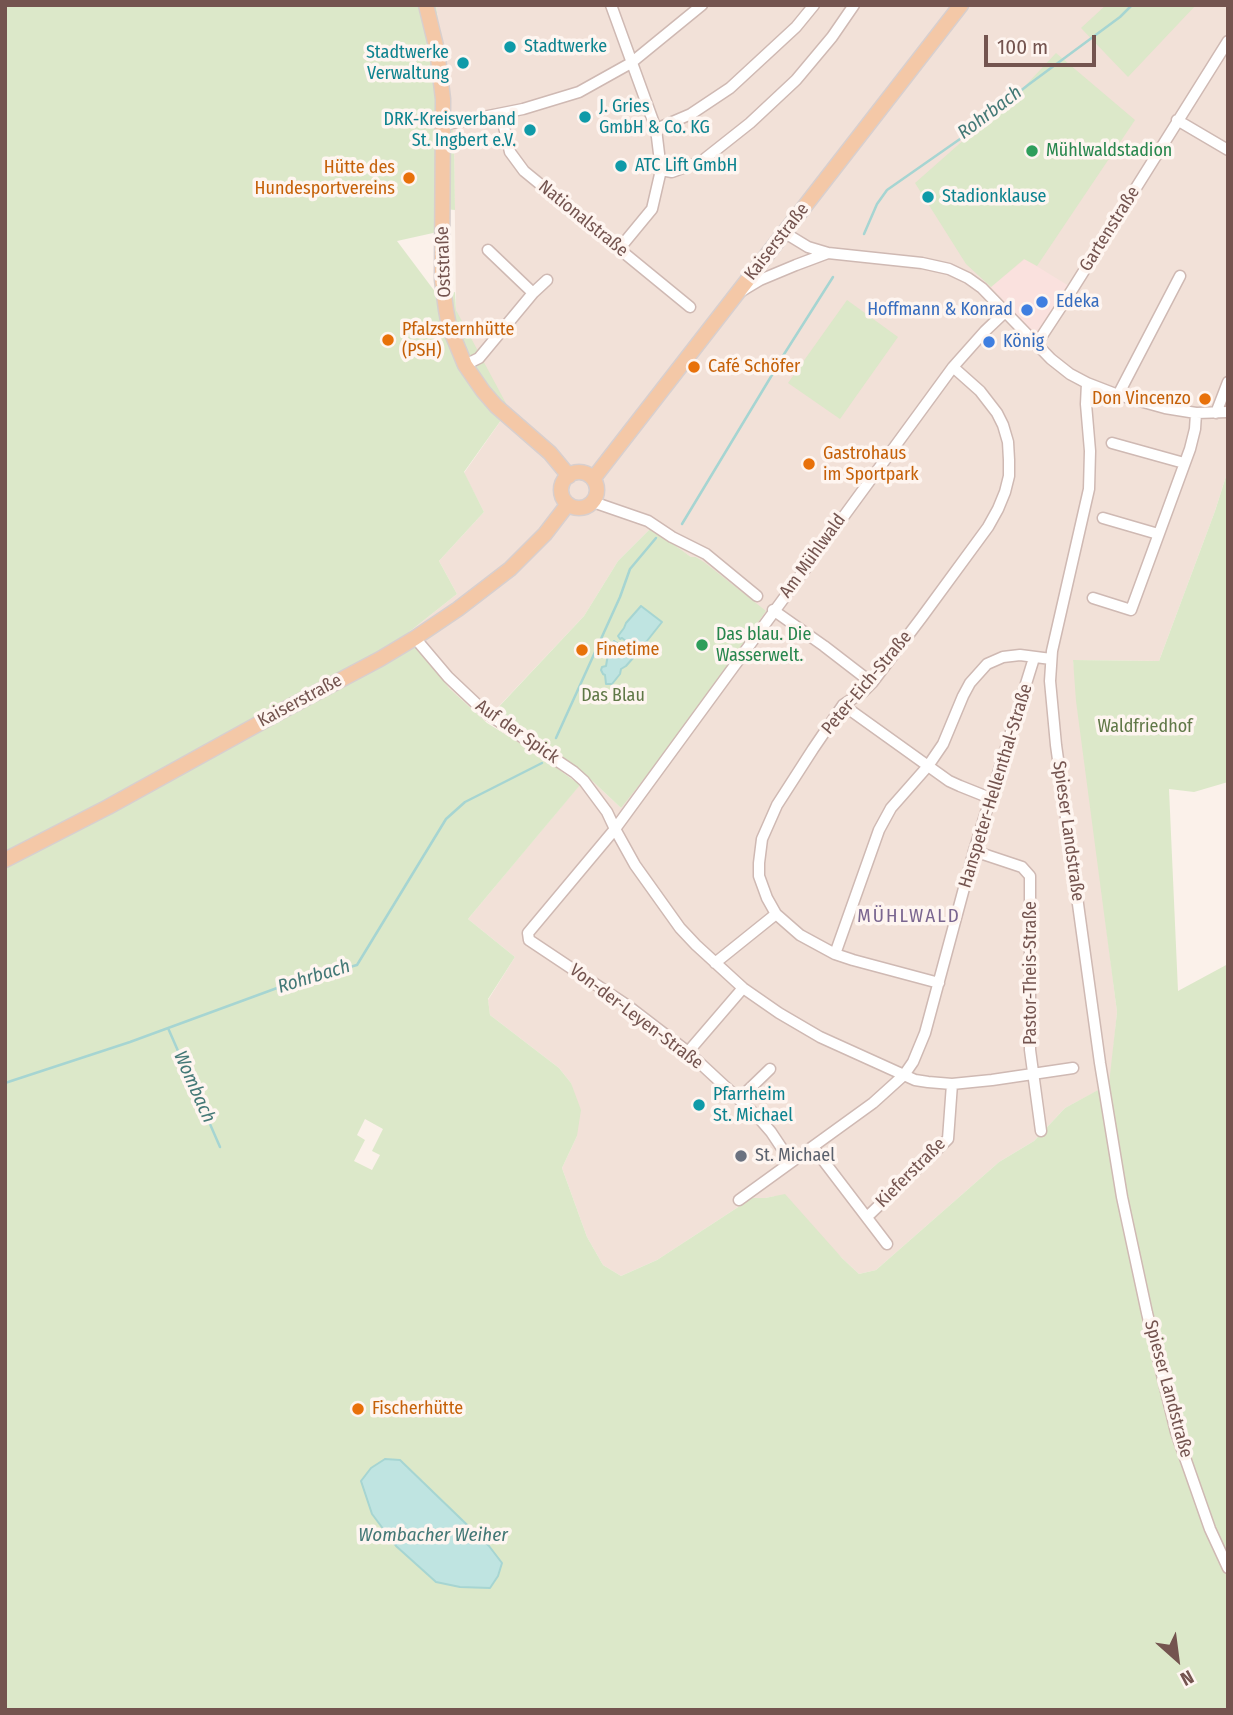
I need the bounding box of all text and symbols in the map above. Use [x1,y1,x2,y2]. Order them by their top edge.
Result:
scale bar [988,21,1100,65]
text: 100 m [997,34,1048,60]
place label: Stadtwerke [524,36,607,58]
marker: Stadtwerke [502,39,518,55]
place label: Stadtwerke Verwaltung [366,42,449,84]
marker: Stadtwerke Verwaltung [455,55,471,71]
water label: Rohrbach [953,82,1027,144]
place label: J. Gries GmbH & Co. KG [599,96,710,138]
place label: DRK-Kreisverband St. Ingbert e.V. [384,109,516,152]
marker: J. Gries GmbH & Co. KG [577,109,593,125]
marker: DRK-Kreisverband St. Ingbert e.V. [522,122,538,138]
place label: Mühlwaldstadion [1046,140,1172,162]
marker: Mühlwaldstadion [1024,143,1040,159]
place label: ATC Lift GmbH [635,155,737,177]
place label: Hütte des Hundesportvereins [255,157,395,200]
marker: ATC Lift GmbH [613,158,629,174]
marker: Hütte des Hundesportvereins [401,170,417,186]
street label: Nationalstraße [534,176,632,262]
street label: Gartenstraße [1075,183,1145,275]
place label: Stadionklause [942,186,1047,208]
marker: Stadionklause [920,189,936,205]
street label: Kaiserstraße [740,199,814,285]
street label: Oststraße [432,226,456,298]
place label: Edeka [1056,291,1100,313]
marker: Edeka [1034,294,1050,310]
place label: Hoffmann & Konrad [867,299,1013,321]
marker: Hoffmann & Konrad [1019,302,1035,318]
place label: Pfalzsternhütte (PSH) [402,319,514,362]
place label: König [1003,331,1044,353]
marker: Pfalzsternhütte (PSH) [380,332,396,348]
marker: König [981,334,997,350]
place label: Café Schöfer [708,356,800,378]
marker: Café Schöfer [686,359,702,375]
place label: Don Vincenzo [1092,388,1191,410]
marker: Don Vincenzo [1197,391,1213,407]
place label: Gastrohaus im Sportpark [823,443,919,486]
marker: Gastrohaus im Sportpark [801,456,817,472]
street label: Am Mühlwald [775,510,851,602]
place label: Das blau. Die Wasserwelt. [716,624,811,666]
street label: Peter-Eich-Straße [817,627,917,739]
marker: Das blau. Die Wasserwelt. [694,637,710,653]
place label: Finetime [596,639,659,661]
marker: Finetime [574,642,590,658]
street label: Kaiserstraße [254,670,346,732]
street label: Hanspeter-Hellenthal-Straße [955,681,1037,891]
park label: Das Blau [581,685,645,707]
street label: Auf der Spick [471,695,563,769]
park label: Waldfriedhof [1097,716,1193,738]
street label: Spieser Landstraße [1047,759,1089,903]
street label: Pastor-Theis-Straße [1020,901,1042,1045]
district label: MÜHLWALD [858,906,960,928]
water label: Rohrbach [275,955,353,999]
street label: Von-der-Leyen-Straße [565,960,707,1074]
water label: Wombach [168,1048,220,1126]
place label: Pfarrheim St. Michael [713,1084,793,1126]
marker: Pfarrheim St. Michael [691,1097,707,1113]
street label: Kieferstraße [872,1134,950,1212]
place label: St. Michael [755,1145,835,1167]
marker: St. Michael [733,1148,749,1164]
street label: Spieser Landstraße [1139,1318,1197,1460]
place label: Fischerhütte [372,1398,463,1420]
marker: Fischerhütte [350,1401,366,1417]
water label: Wombacher Weiher [358,1525,508,1547]
north arrow [1142,1624,1212,1694]
text: N [1177,1665,1198,1691]

